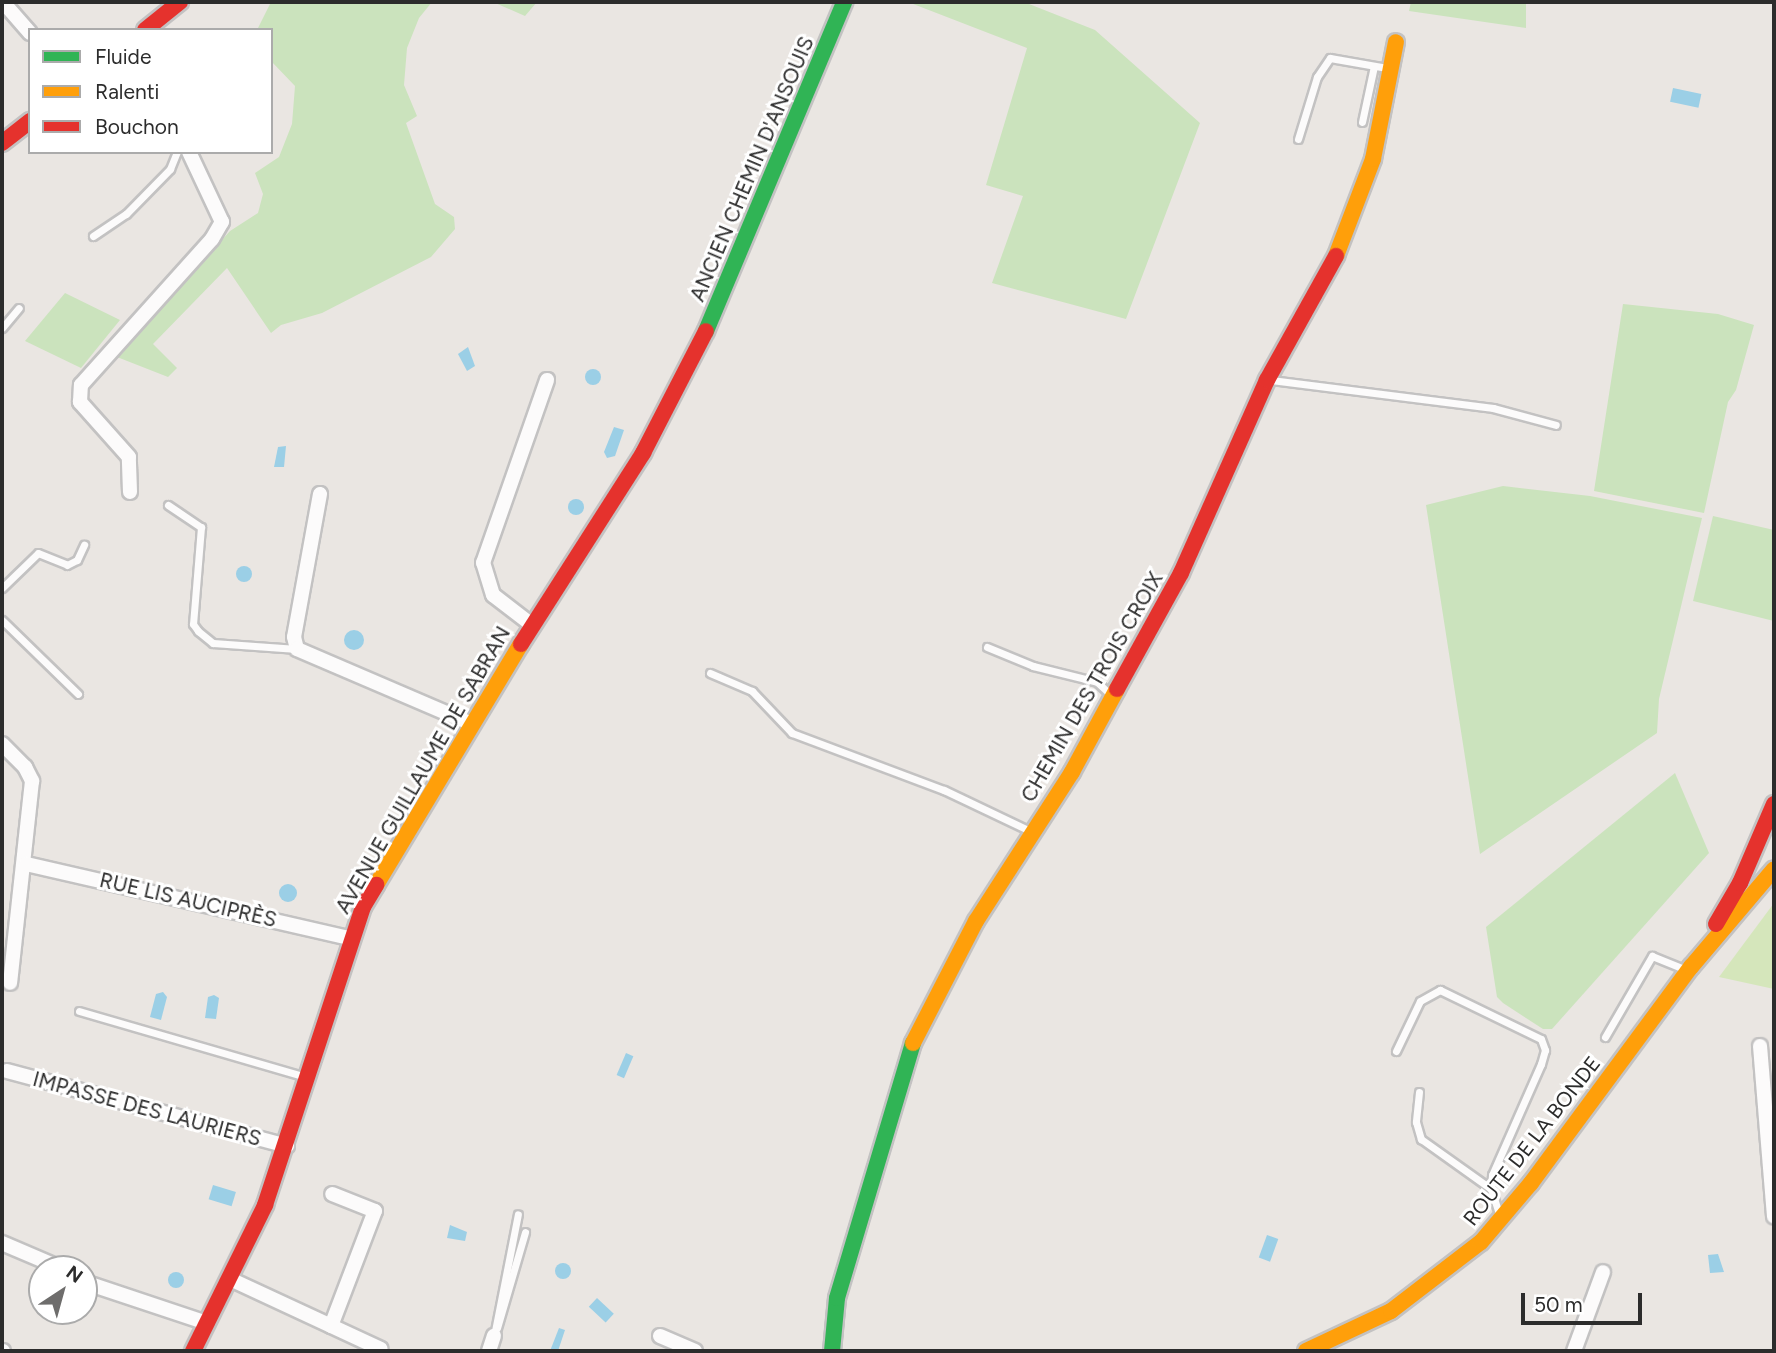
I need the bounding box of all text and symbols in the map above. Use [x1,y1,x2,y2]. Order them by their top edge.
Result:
legend [28,28,273,154]
street label: ANCIEN CHEMIN D'ANSOUIS [685,33,819,305]
text: Fluide [95,44,151,69]
text: Ralenti [95,79,159,104]
text: Bouchon [95,114,179,139]
street label: CHEMIN DES TROIS CROIX [1016,568,1168,806]
street label: AVENUE GUILLAUME DE SABRAN [330,622,516,918]
street label: RUE LIS AUCIPRÈS [97,867,279,933]
street label: ROUTE DE LA BONDE [1458,1051,1606,1231]
street label: IMPASSE DES LAURIERS [30,1066,264,1152]
north arrow [28,1255,98,1325]
text: N [62,1261,87,1288]
scale bar [1524,1280,1645,1324]
text: 50 m [1534,1292,1583,1317]

